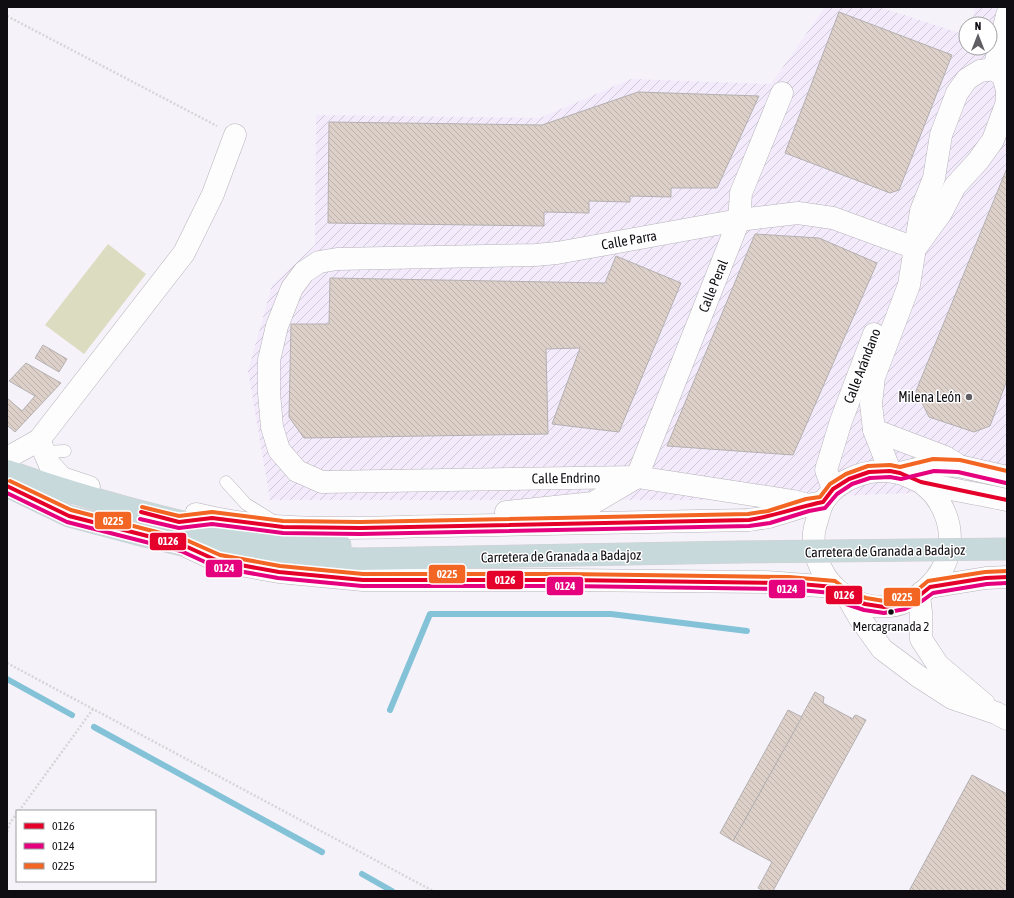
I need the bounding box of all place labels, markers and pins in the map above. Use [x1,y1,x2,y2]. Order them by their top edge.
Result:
place label: Milena León [898,389,961,405]
marker: Milena León [964,392,974,402]
marker: Mercagranada 2 [886,607,896,617]
place label: Mercagranada 2 [853,619,929,634]

